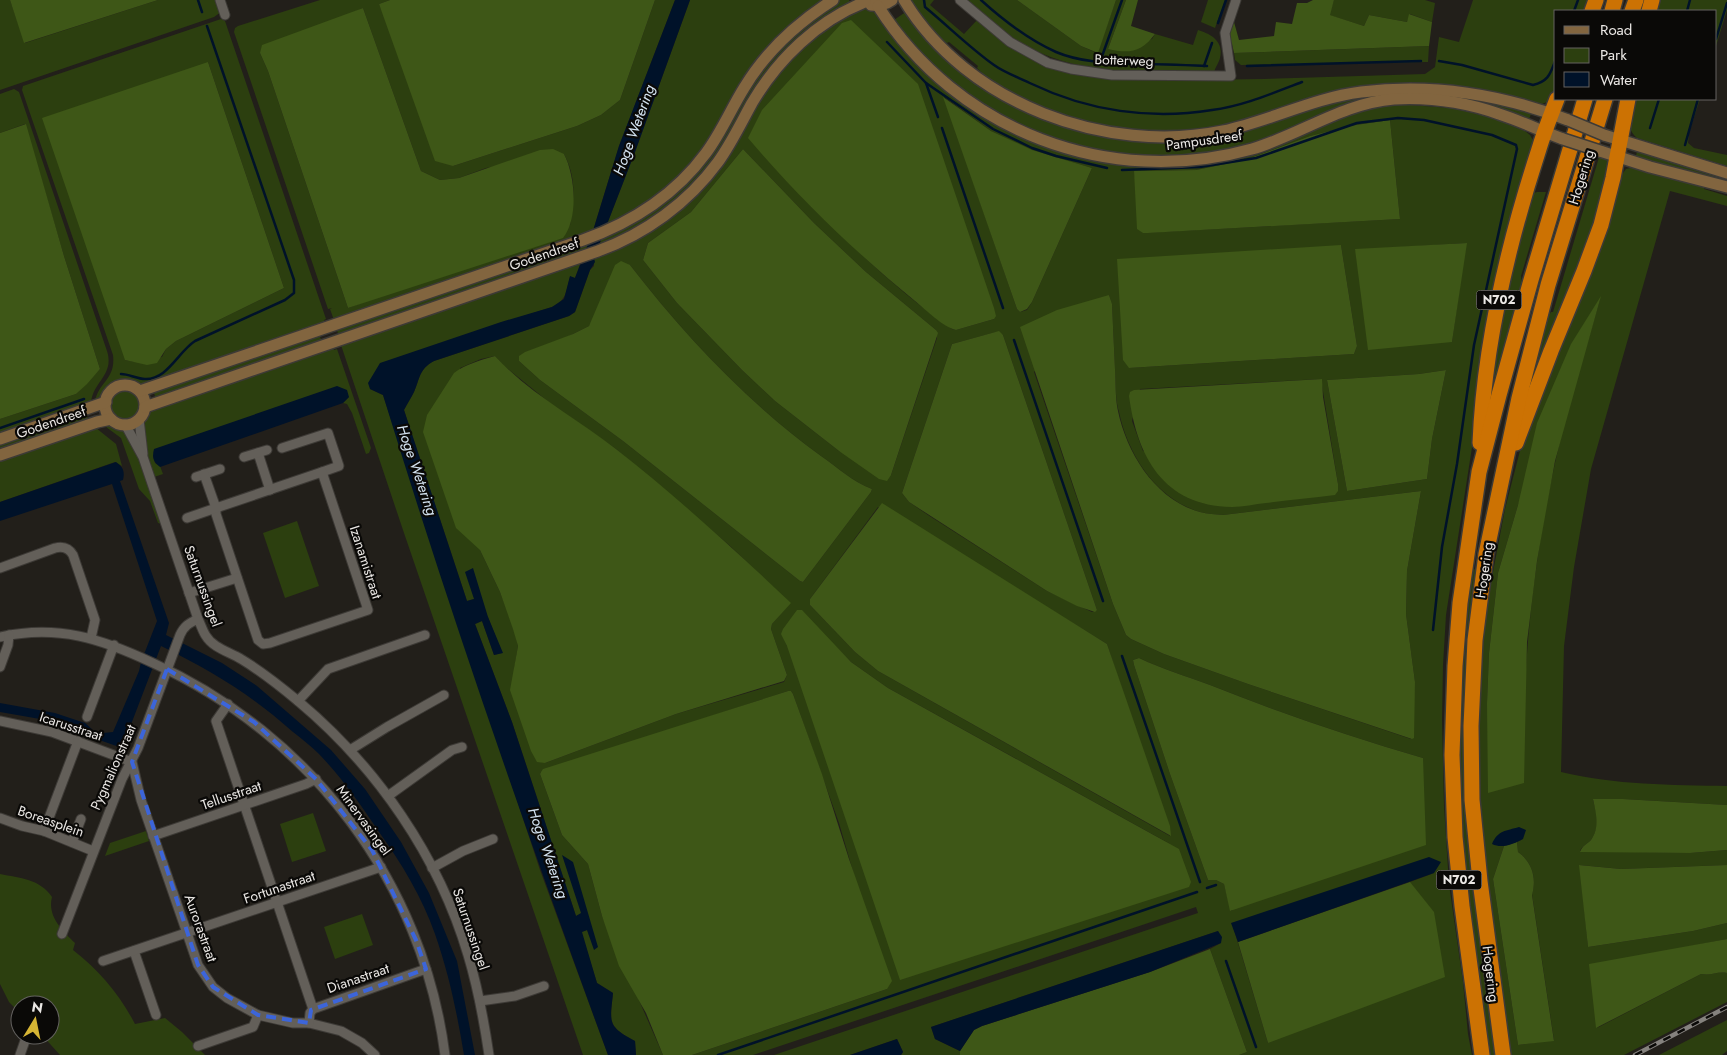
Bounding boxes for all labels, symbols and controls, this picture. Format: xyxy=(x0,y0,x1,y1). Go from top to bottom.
legend xyxy=(1554,10,1717,100)
text: Road xyxy=(1600,19,1632,41)
text: Park xyxy=(1600,44,1627,66)
street label: Botterweg xyxy=(1094,49,1154,71)
text: Water xyxy=(1600,69,1638,91)
water label: Hoge Wetering xyxy=(607,81,661,178)
street label: Pampusdreef xyxy=(1165,125,1244,155)
street label: Hogering xyxy=(1563,147,1599,207)
street label: Godendreef xyxy=(507,232,582,275)
road number: N702 xyxy=(1476,290,1522,310)
street label: Godendreef xyxy=(14,400,89,443)
water label: Hoge Wetering xyxy=(391,421,443,519)
street label: Izanamistraat xyxy=(345,523,387,602)
street label: Hogering xyxy=(1470,541,1498,599)
street label: Saturnussingel xyxy=(179,542,227,630)
street label: Icarusstraat xyxy=(37,706,106,746)
street label: Pygmalionstraat xyxy=(85,720,141,813)
street label: Tellusstraat xyxy=(198,775,264,815)
street label: Minervasingel xyxy=(332,781,396,859)
street label: Boreasplein xyxy=(15,800,87,842)
water label: Hoge Wetering xyxy=(522,804,574,902)
street label: Fortunastraat xyxy=(241,865,318,909)
road number: N702 xyxy=(1436,870,1482,890)
street label: Saturnussingel xyxy=(448,885,494,973)
street label: Aurorastraat xyxy=(180,891,223,965)
street label: Hogering xyxy=(1478,945,1504,1003)
street label: Dianastraat xyxy=(324,958,392,998)
north arrow xyxy=(10,995,60,1045)
text: N xyxy=(30,996,44,1018)

